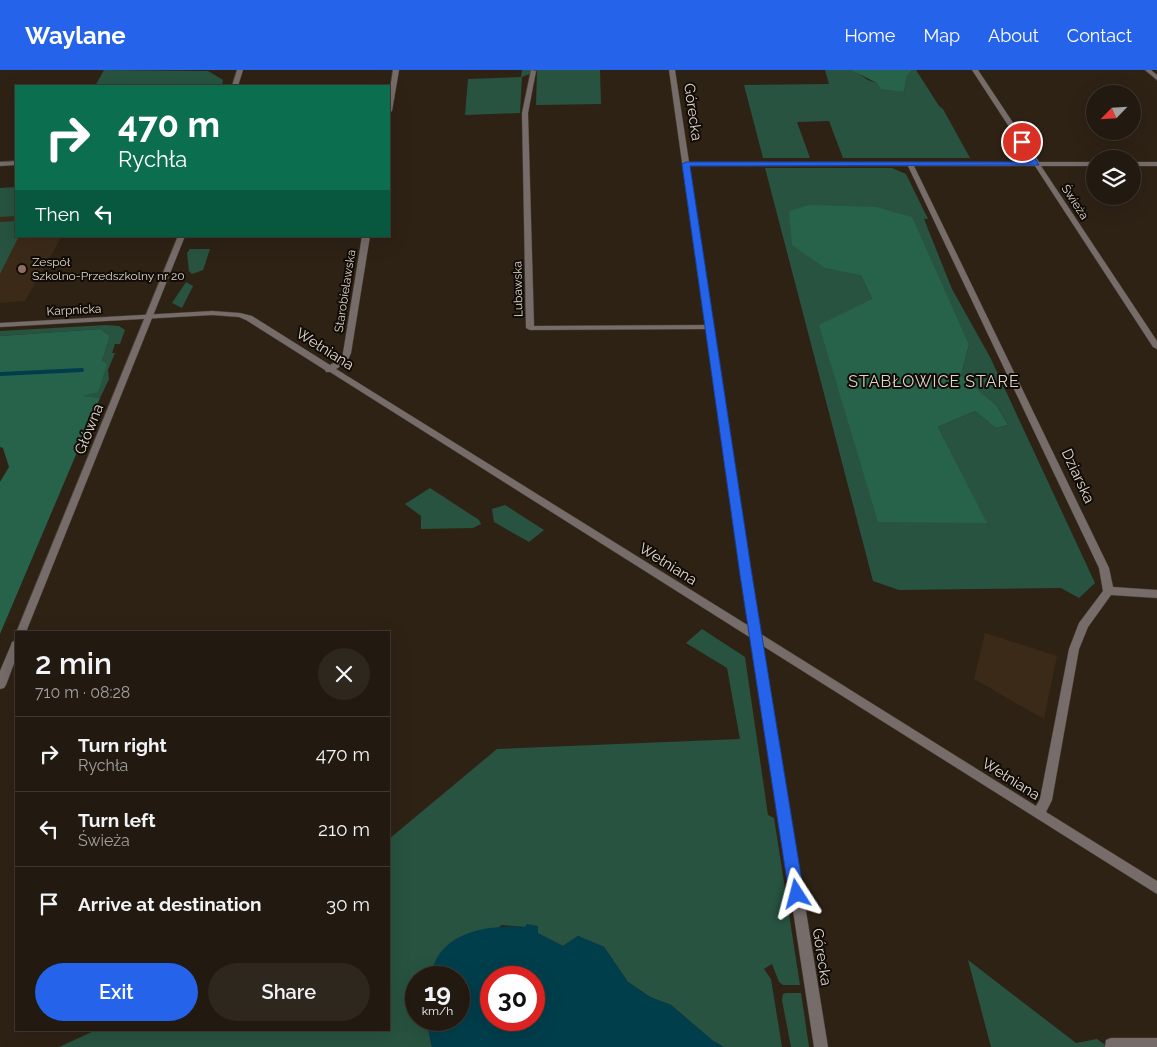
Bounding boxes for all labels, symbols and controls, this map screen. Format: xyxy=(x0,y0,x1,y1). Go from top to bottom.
text: Waylane xyxy=(25,21,126,50)
text: Home xyxy=(844,25,895,46)
text: Map xyxy=(923,25,960,46)
text: About xyxy=(988,25,1039,46)
text: Contact xyxy=(1067,25,1132,46)
street label: Górecka xyxy=(680,82,706,142)
north arrow xyxy=(1086,85,1141,140)
map controls xyxy=(1086,85,1141,205)
text: 470 m xyxy=(118,104,220,145)
icon: right xyxy=(35,105,100,170)
pin xyxy=(1001,121,1043,163)
icon: arrive xyxy=(1008,128,1036,156)
text: Rychła xyxy=(118,146,187,172)
button: layers xyxy=(1086,150,1141,205)
street label: Świeża xyxy=(1059,182,1091,222)
icon: left xyxy=(90,200,118,228)
text: Then xyxy=(35,203,80,225)
street label: Starobielawska xyxy=(332,248,358,334)
place label: Zespół Szkolno-Przedszkolny nr 20 xyxy=(32,255,185,283)
street label: Lubawska xyxy=(511,261,525,317)
marker: Zespół Szkolno-Przedszkolny nr 20 xyxy=(16,263,28,275)
street label: Karpnicka xyxy=(46,302,102,318)
street label: Wełniana xyxy=(293,324,357,374)
district label: STABŁOWICE STARE xyxy=(848,372,1020,391)
street label: Główna xyxy=(71,401,107,457)
street label: Dziarska xyxy=(1058,446,1098,506)
street label: Wełniana xyxy=(636,539,700,589)
text: 2 min xyxy=(35,646,112,681)
button: close xyxy=(318,648,370,700)
text: 710 m · 08:28 xyxy=(35,683,130,702)
text: Turn right xyxy=(78,734,167,756)
icon: right xyxy=(35,740,63,768)
text: 470 m xyxy=(316,743,370,765)
street label: Wełniana xyxy=(979,754,1043,804)
text: Rychła xyxy=(78,756,128,775)
text: Turn left xyxy=(78,809,155,831)
icon: left xyxy=(35,815,63,843)
text: 210 m xyxy=(318,818,370,840)
text: Świeża xyxy=(78,831,130,850)
position arrow xyxy=(770,867,822,919)
icon: arrive xyxy=(35,890,63,918)
text: Arrive at destination xyxy=(78,893,262,915)
text: 30 m xyxy=(326,893,370,915)
street label: Górecka xyxy=(809,927,835,987)
button: Exit xyxy=(35,963,198,1021)
button: Share xyxy=(208,963,370,1021)
speed limit sign: 30 xyxy=(480,966,545,1031)
text: 19 xyxy=(424,977,451,1007)
text: km/h xyxy=(422,1004,453,1018)

